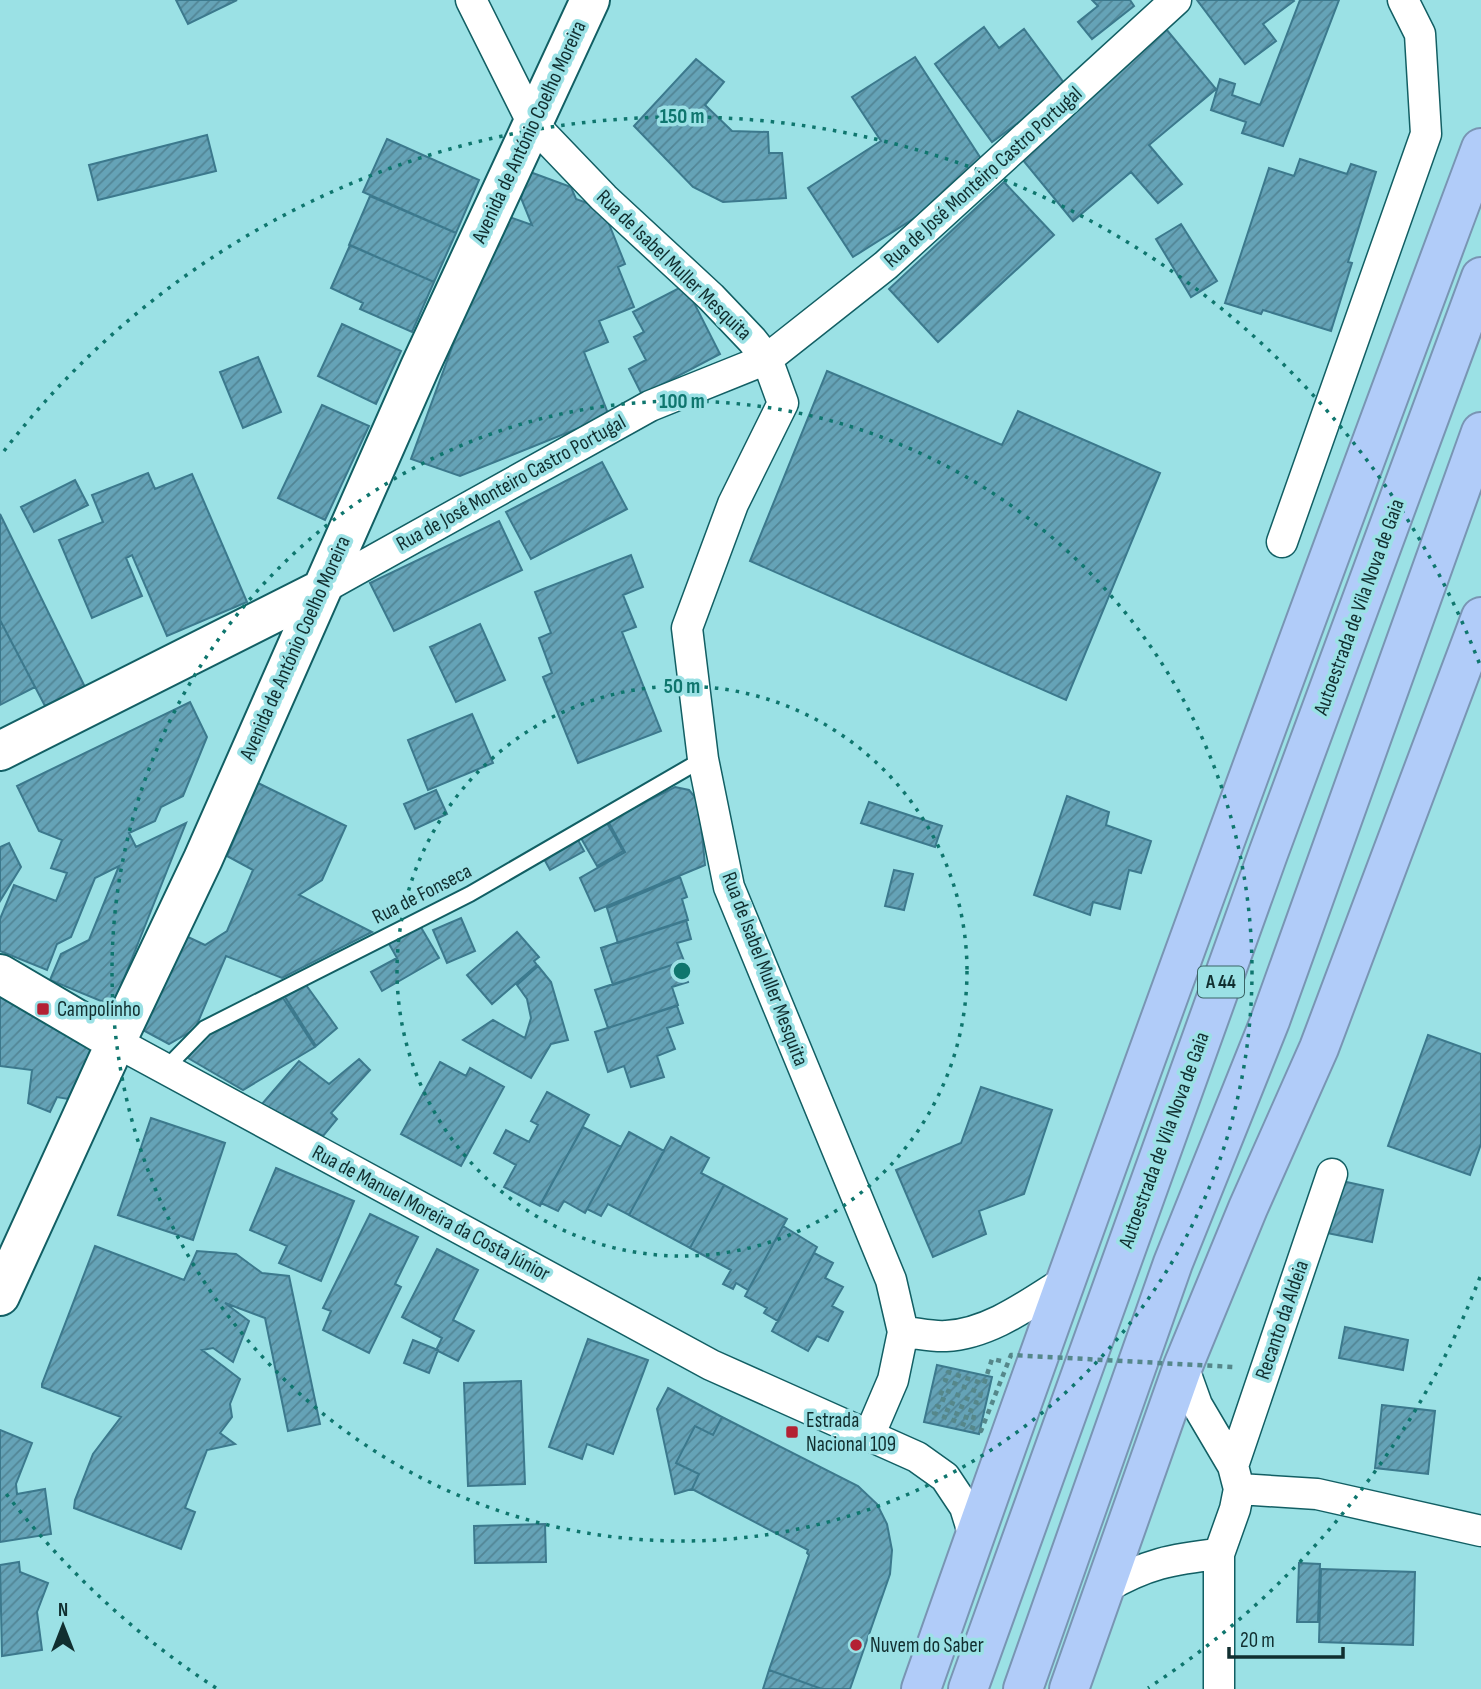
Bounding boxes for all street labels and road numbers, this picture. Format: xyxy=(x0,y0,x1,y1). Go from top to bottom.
street label: Avenida de António Coelho Moreira xyxy=(466,17,592,248)
street label: Rua de José Monteiro Castro Portugal xyxy=(879,81,1087,273)
street label: Rua de Isabel Muller Mesquita xyxy=(591,185,757,345)
street label: Rua de José Monteiro Castro Portugal xyxy=(392,409,630,557)
street label: Autoestrada de Vila Nova de Gaia xyxy=(1308,496,1410,719)
street label: Avenida de António Coelho Moreira xyxy=(234,532,356,765)
street label: Rua de Fonseca xyxy=(368,858,476,930)
street label: Rua de Isabel Muller Mesquita xyxy=(716,868,814,1070)
road number: A 44 xyxy=(1198,966,1244,998)
street label: Autoestrada de Vila Nova de Gaia xyxy=(1113,1029,1215,1252)
street label: Rua de Manuel Moreira da Costa Júnior xyxy=(308,1140,554,1286)
street label: Recanto da Aldeia xyxy=(1250,1257,1314,1383)

